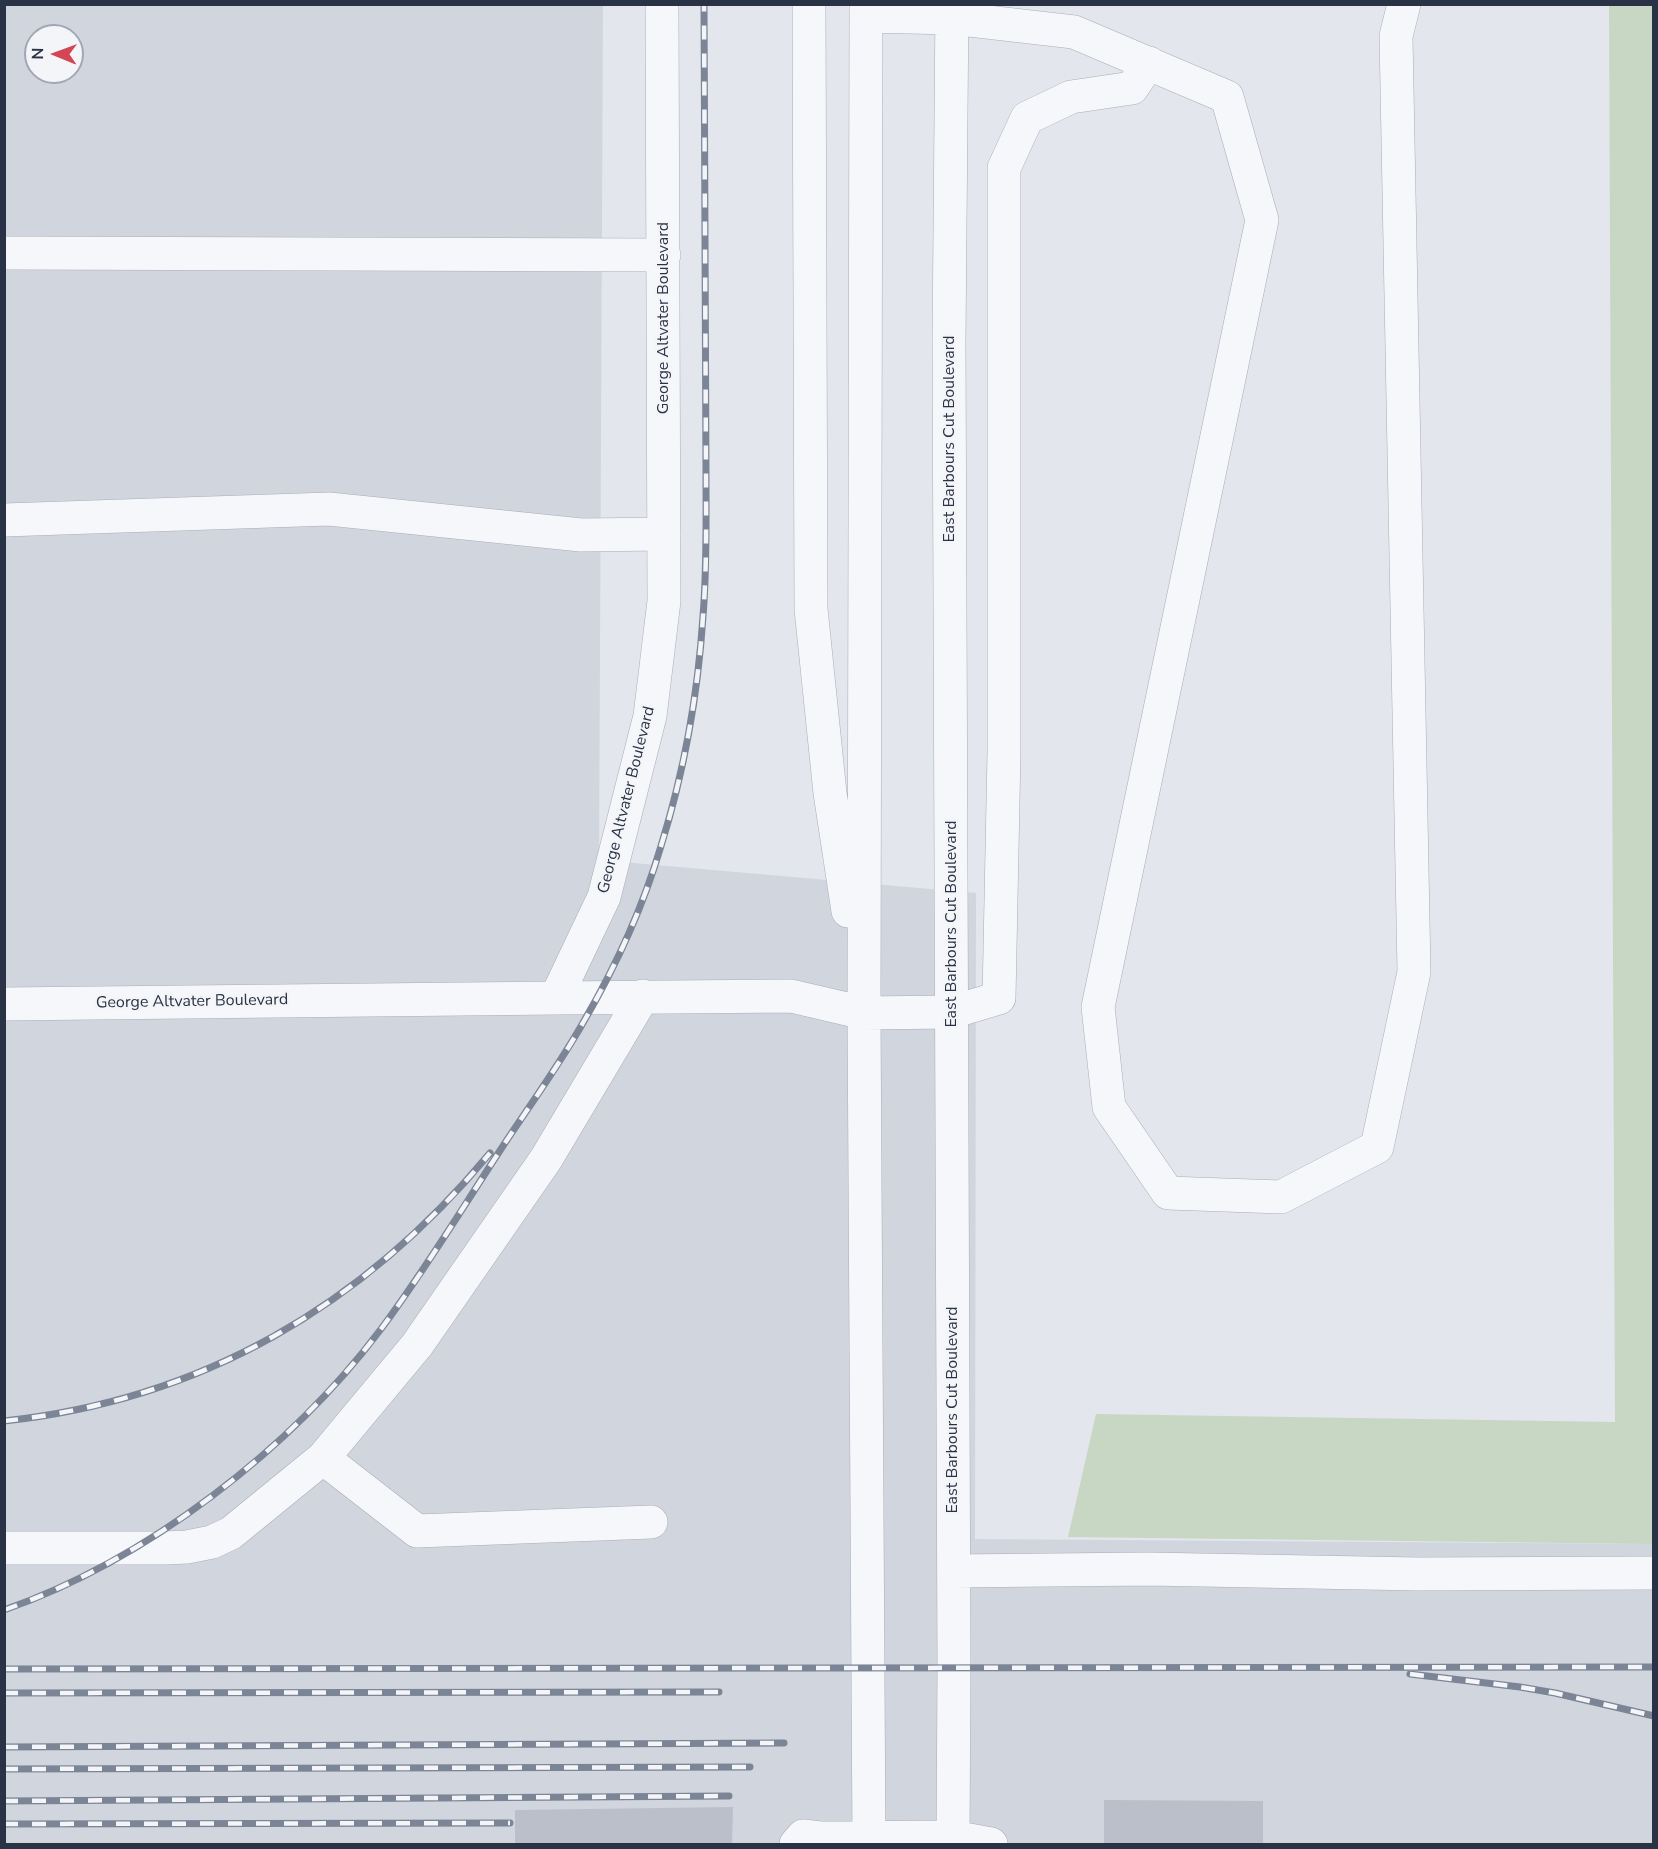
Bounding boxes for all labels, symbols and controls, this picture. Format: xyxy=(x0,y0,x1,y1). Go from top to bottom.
north arrow xyxy=(24,24,84,84)
text: N xyxy=(27,48,49,60)
street label: George Altvater Boulevard xyxy=(654,222,674,414)
street label: East Barbours Cut Boulevard xyxy=(940,335,960,543)
street label: George Altvater Boulevard xyxy=(594,704,660,896)
street label: East Barbours Cut Boulevard xyxy=(942,820,962,1028)
street label: George Altvater Boulevard xyxy=(96,991,288,1013)
street label: East Barbours Cut Boulevard xyxy=(943,1306,963,1514)

